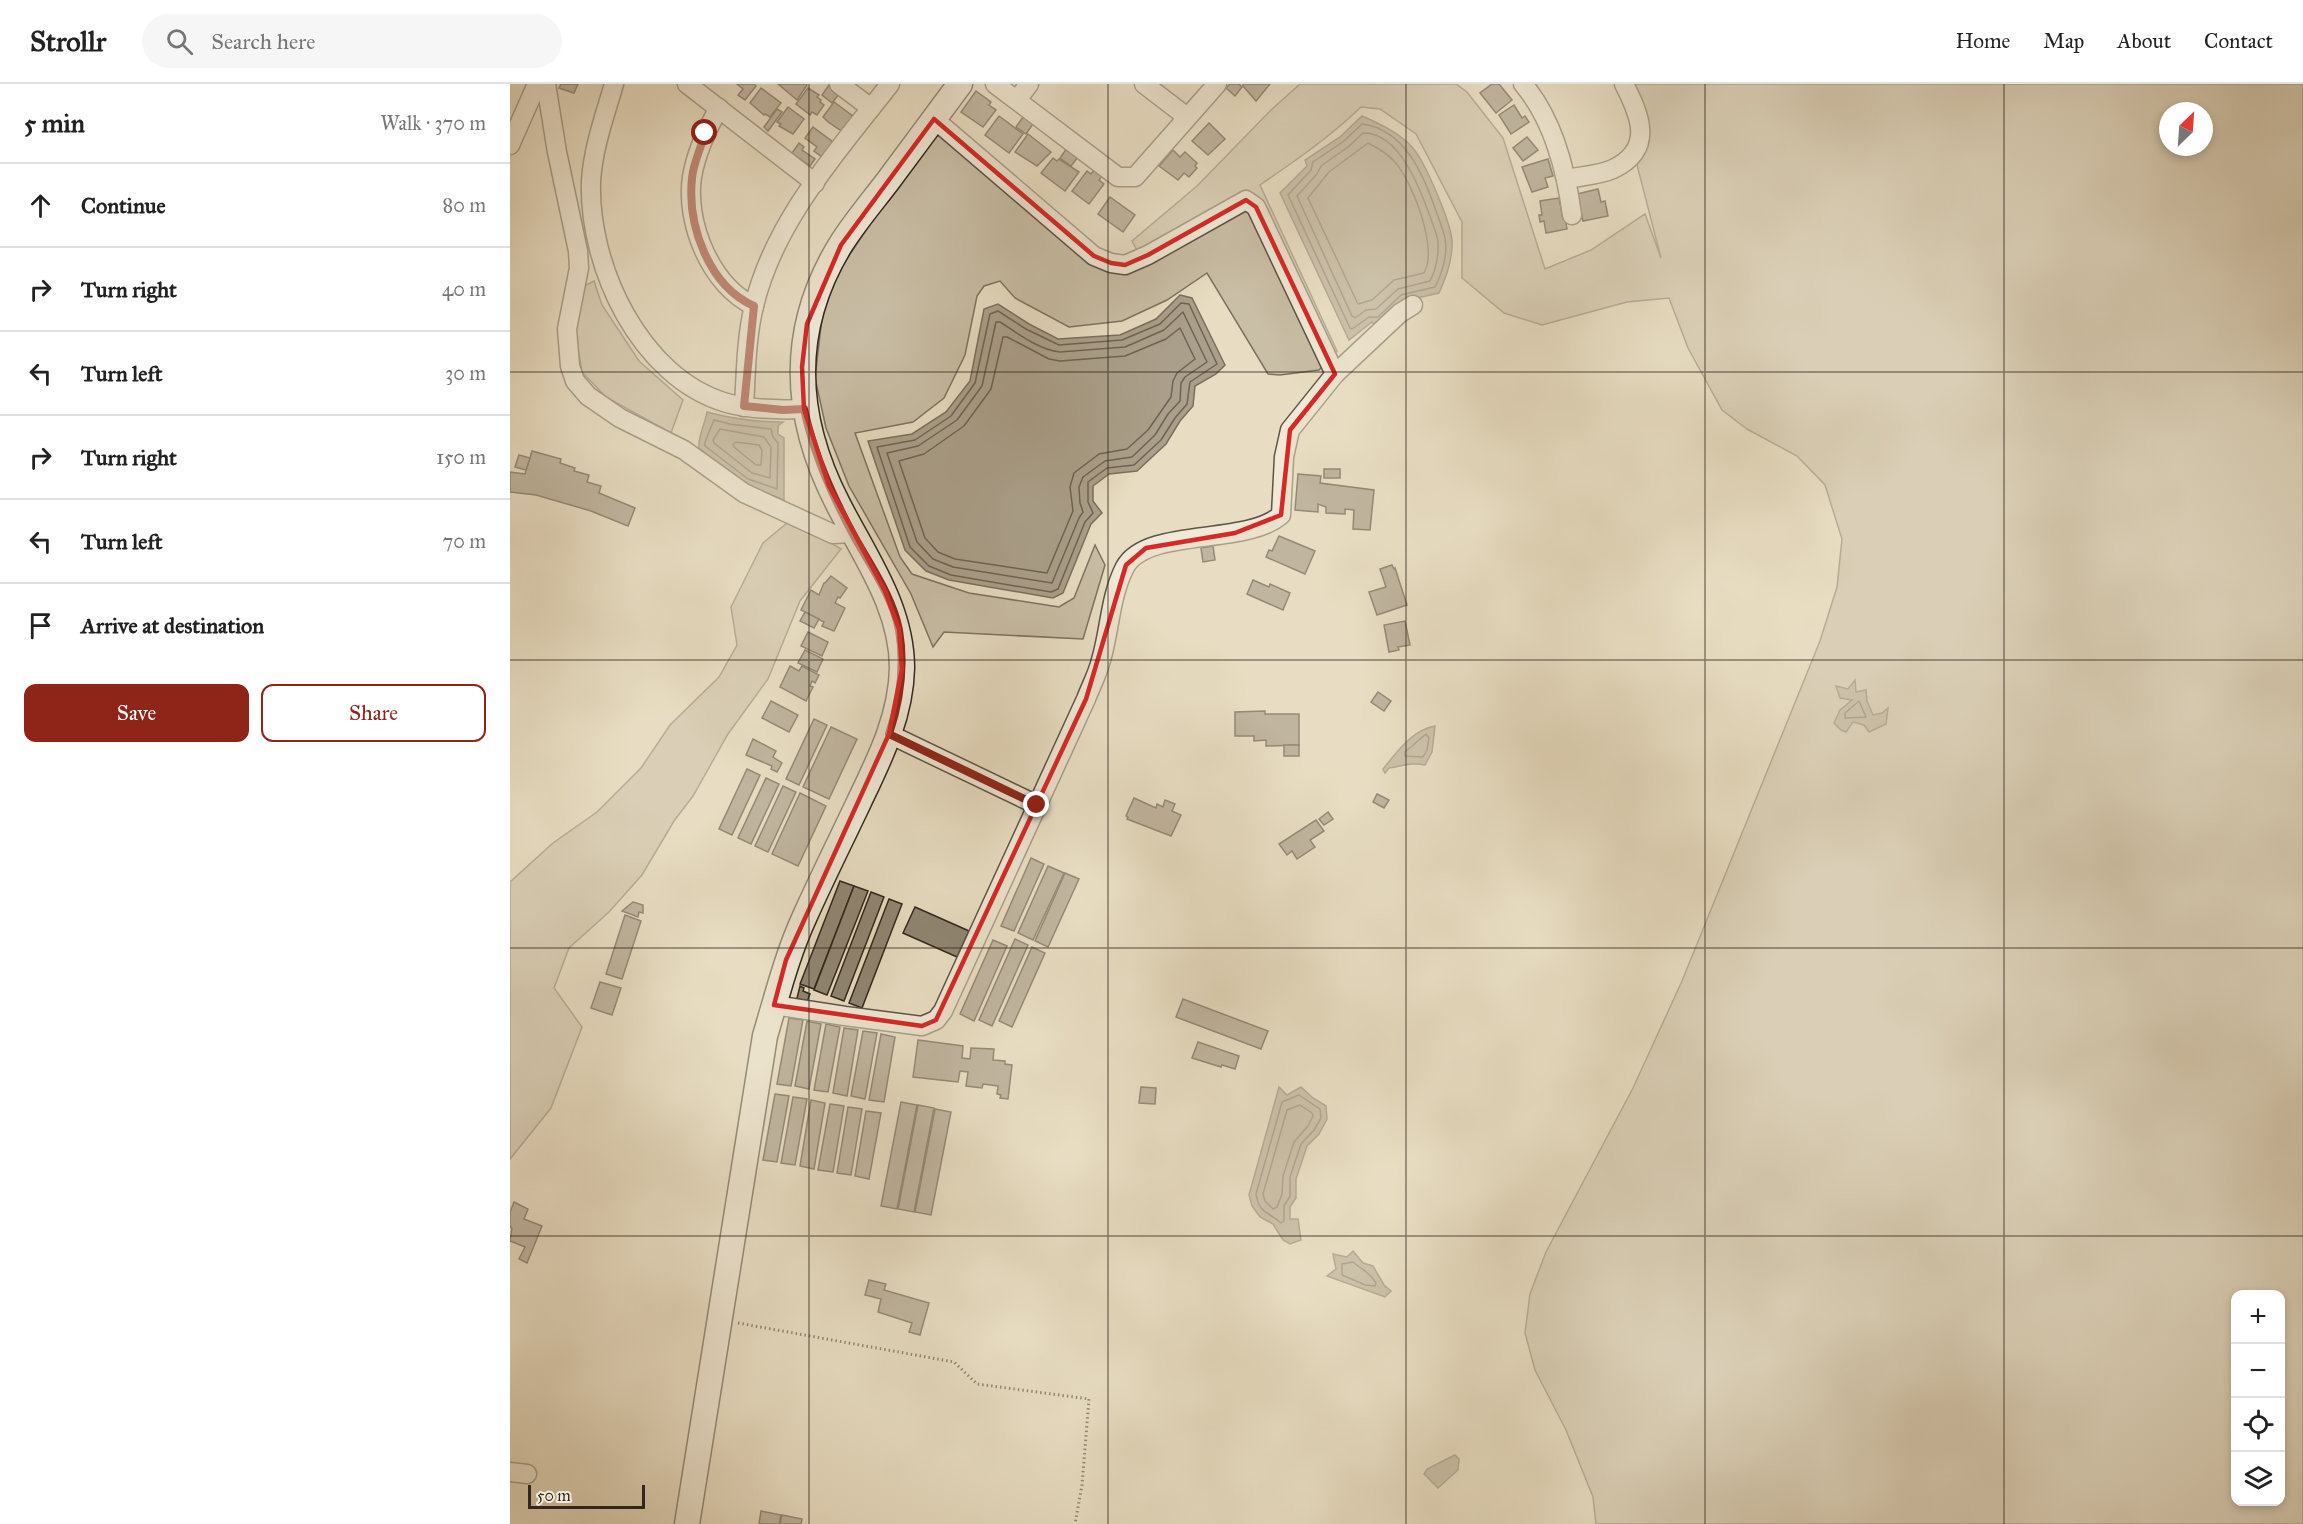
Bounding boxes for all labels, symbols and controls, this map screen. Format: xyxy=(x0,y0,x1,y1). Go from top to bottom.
search box xyxy=(142,14,562,68)
text: Strollr xyxy=(30,24,106,59)
icon: search xyxy=(163,25,196,58)
text: Search here xyxy=(211,28,315,55)
text: Home xyxy=(1955,28,2010,54)
text: Map xyxy=(2043,28,2084,54)
text: About xyxy=(2117,28,2171,54)
text: Contact xyxy=(2204,28,2273,54)
north arrow xyxy=(2159,102,2213,156)
text: 5 min xyxy=(24,107,85,139)
text: Walk · 370 m xyxy=(380,111,486,135)
route start xyxy=(691,119,717,145)
icon: ahead xyxy=(24,189,57,222)
text: Continue xyxy=(81,192,166,219)
text: 80 m xyxy=(443,193,486,217)
icon: right xyxy=(24,273,57,306)
text: Turn right xyxy=(81,276,177,303)
text: 40 m xyxy=(442,277,486,301)
icon: left xyxy=(24,357,57,390)
text: Turn left xyxy=(81,360,163,387)
text: 30 m xyxy=(445,361,486,385)
icon: right xyxy=(24,441,57,474)
text: Turn right xyxy=(81,444,177,471)
text: 150 m xyxy=(436,445,486,469)
icon: left xyxy=(24,525,57,558)
text: Turn left xyxy=(81,528,163,555)
text: 70 m xyxy=(443,529,486,553)
icon: arrive xyxy=(24,609,57,642)
text: Arrive at destination xyxy=(81,612,264,639)
button: Save xyxy=(24,684,249,742)
button: Share xyxy=(261,684,486,742)
route end xyxy=(1023,791,1049,817)
map controls xyxy=(2231,1290,2285,1506)
button: + xyxy=(2231,1290,2285,1344)
button: − xyxy=(2231,1344,2285,1398)
button: locate xyxy=(2231,1398,2285,1452)
button: layers xyxy=(2231,1452,2285,1506)
scale bar xyxy=(528,1482,645,1510)
text: 50 m xyxy=(537,1486,571,1505)

